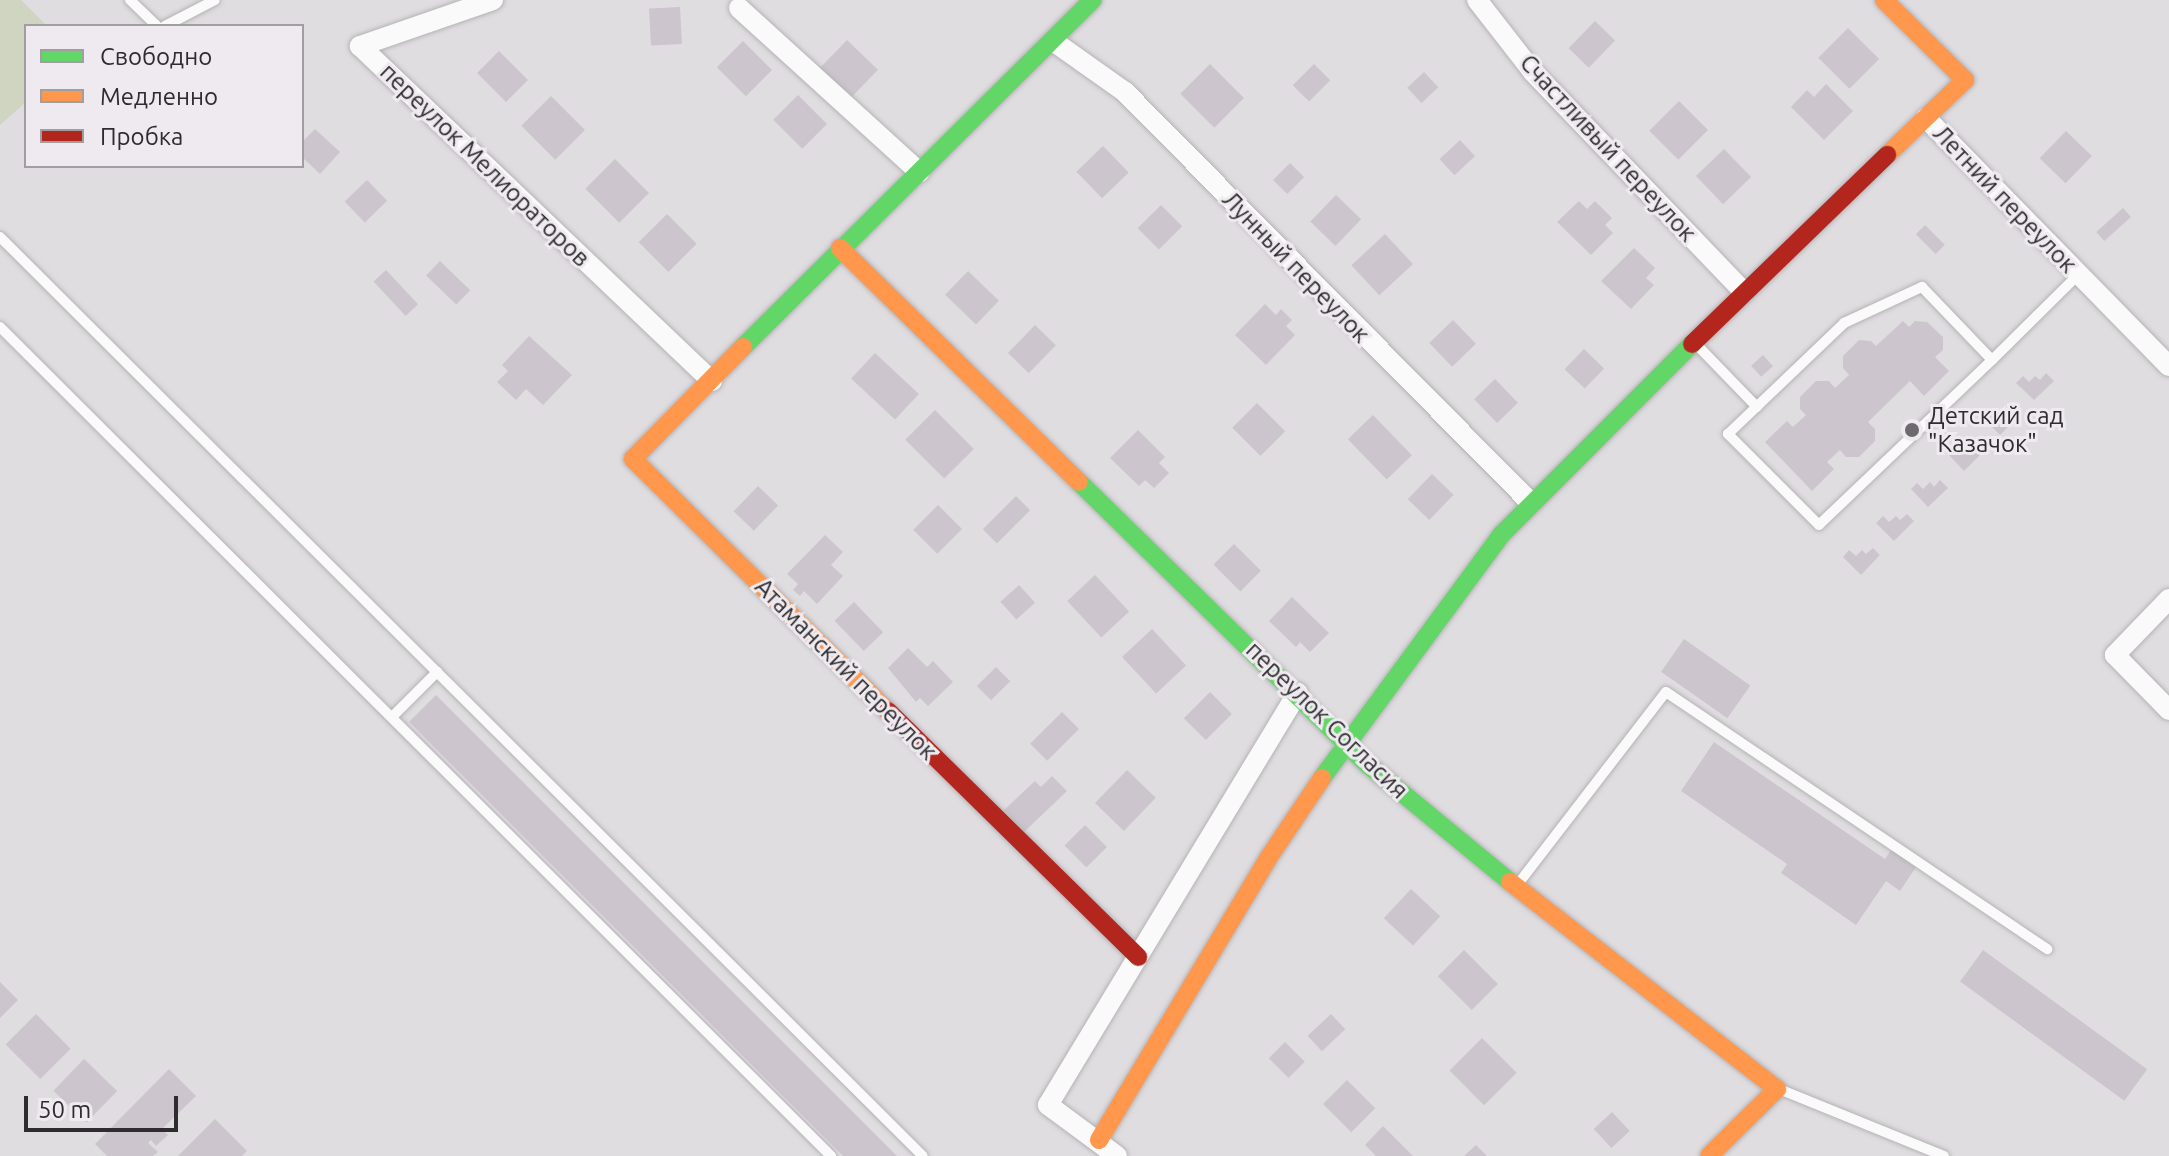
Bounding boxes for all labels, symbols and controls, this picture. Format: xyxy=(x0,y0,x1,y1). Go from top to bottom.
legend xyxy=(24,24,304,168)
text: Свободно xyxy=(100,43,212,70)
street label: Счастливый переулок xyxy=(1514,48,1702,248)
street label: переулок Мелиораторов xyxy=(374,57,596,273)
text: Медленно xyxy=(100,83,218,110)
street label: Летний переулок xyxy=(1927,119,2083,279)
text: Пробка xyxy=(100,123,183,150)
street label: Лунный переулок xyxy=(1216,185,1376,349)
place label: Детский сад "Казачок" xyxy=(1928,402,2064,458)
marker: Детский сад "Казачок" xyxy=(1903,421,1921,439)
street label: Атаманский переулок xyxy=(749,572,943,766)
street label: переулок Согласия xyxy=(1240,635,1414,805)
scale bar xyxy=(28,1080,182,1130)
text: 50 m xyxy=(38,1096,91,1123)

